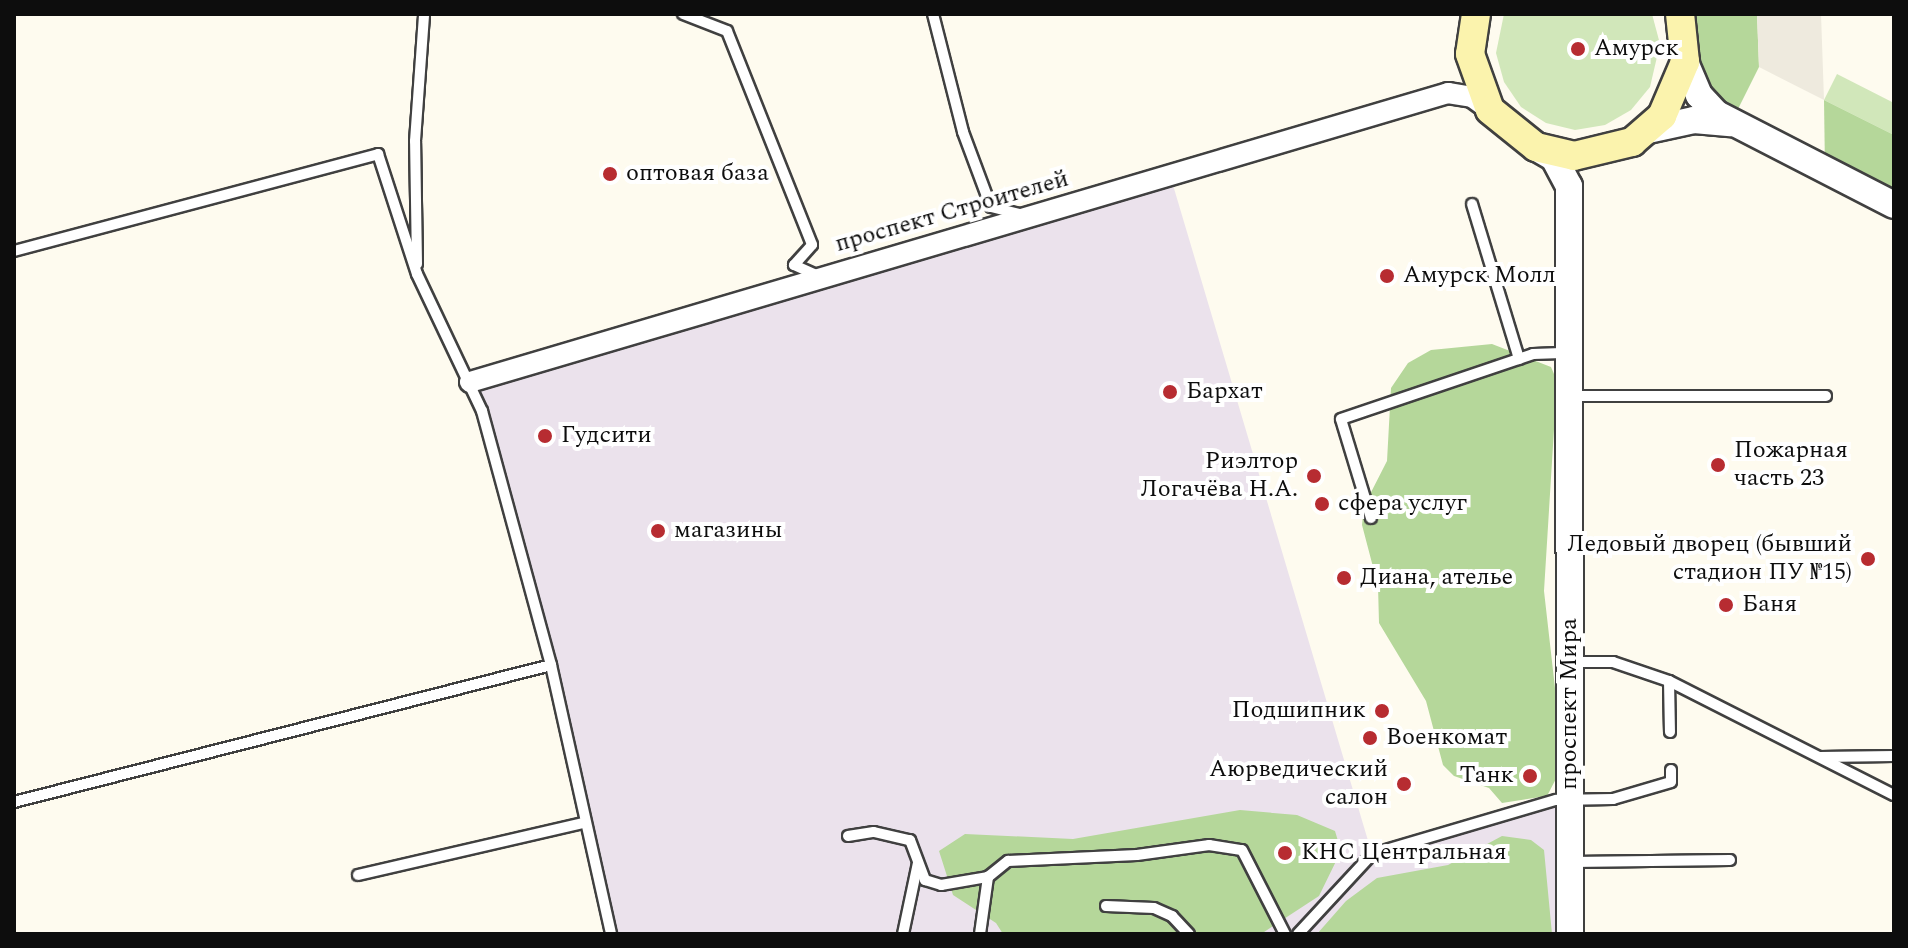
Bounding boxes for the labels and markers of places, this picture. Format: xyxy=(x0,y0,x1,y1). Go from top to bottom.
place label: Амурск xyxy=(1594,35,1679,63)
marker: Амурск xyxy=(1569,40,1587,58)
place label: оптовая база xyxy=(626,160,769,188)
marker: оптовая база xyxy=(601,165,619,183)
place label: Амурск Молл xyxy=(1403,262,1556,290)
marker: Амурск Молл xyxy=(1378,267,1396,285)
place label: Бархат xyxy=(1186,378,1263,406)
marker: Бархат xyxy=(1161,383,1179,401)
place label: Гудсити xyxy=(561,422,652,450)
marker: Гудсити xyxy=(536,427,554,445)
place label: Пожарная часть 23 xyxy=(1734,437,1848,493)
place label: Риэлтор Логачёва Н.А. xyxy=(1141,448,1298,504)
marker: Пожарная часть 23 xyxy=(1709,456,1727,474)
marker: Риэлтор Логачёва Н.А. xyxy=(1305,467,1323,485)
place label: сфера услуг xyxy=(1338,490,1467,518)
marker: сфера услуг xyxy=(1313,495,1331,513)
place label: магазины xyxy=(674,517,782,545)
marker: магазины xyxy=(649,522,667,540)
place label: Ледовый дворец (бывший cтадион ПУ №15) xyxy=(1567,531,1852,587)
marker: Ледовый дворец (бывший cтадион ПУ №15) xyxy=(1859,550,1877,568)
place label: Диана, ателье xyxy=(1360,564,1513,592)
marker: Диана, ателье xyxy=(1335,569,1353,587)
place label: Баня xyxy=(1742,591,1797,619)
marker: Баня xyxy=(1717,596,1735,614)
place label: Подшипник xyxy=(1232,697,1366,725)
marker: Подшипник xyxy=(1373,702,1391,720)
place label: Военкомат xyxy=(1386,724,1507,752)
marker: Военкомат xyxy=(1361,729,1379,747)
place label: Аюрведический салон xyxy=(1209,756,1388,812)
place label: Танк xyxy=(1459,762,1514,790)
marker: Танк xyxy=(1521,767,1539,785)
marker: Аюрведический салон xyxy=(1395,775,1413,793)
place label: КНС Центральная xyxy=(1301,839,1507,867)
marker: КНС Центральная xyxy=(1276,844,1294,862)

